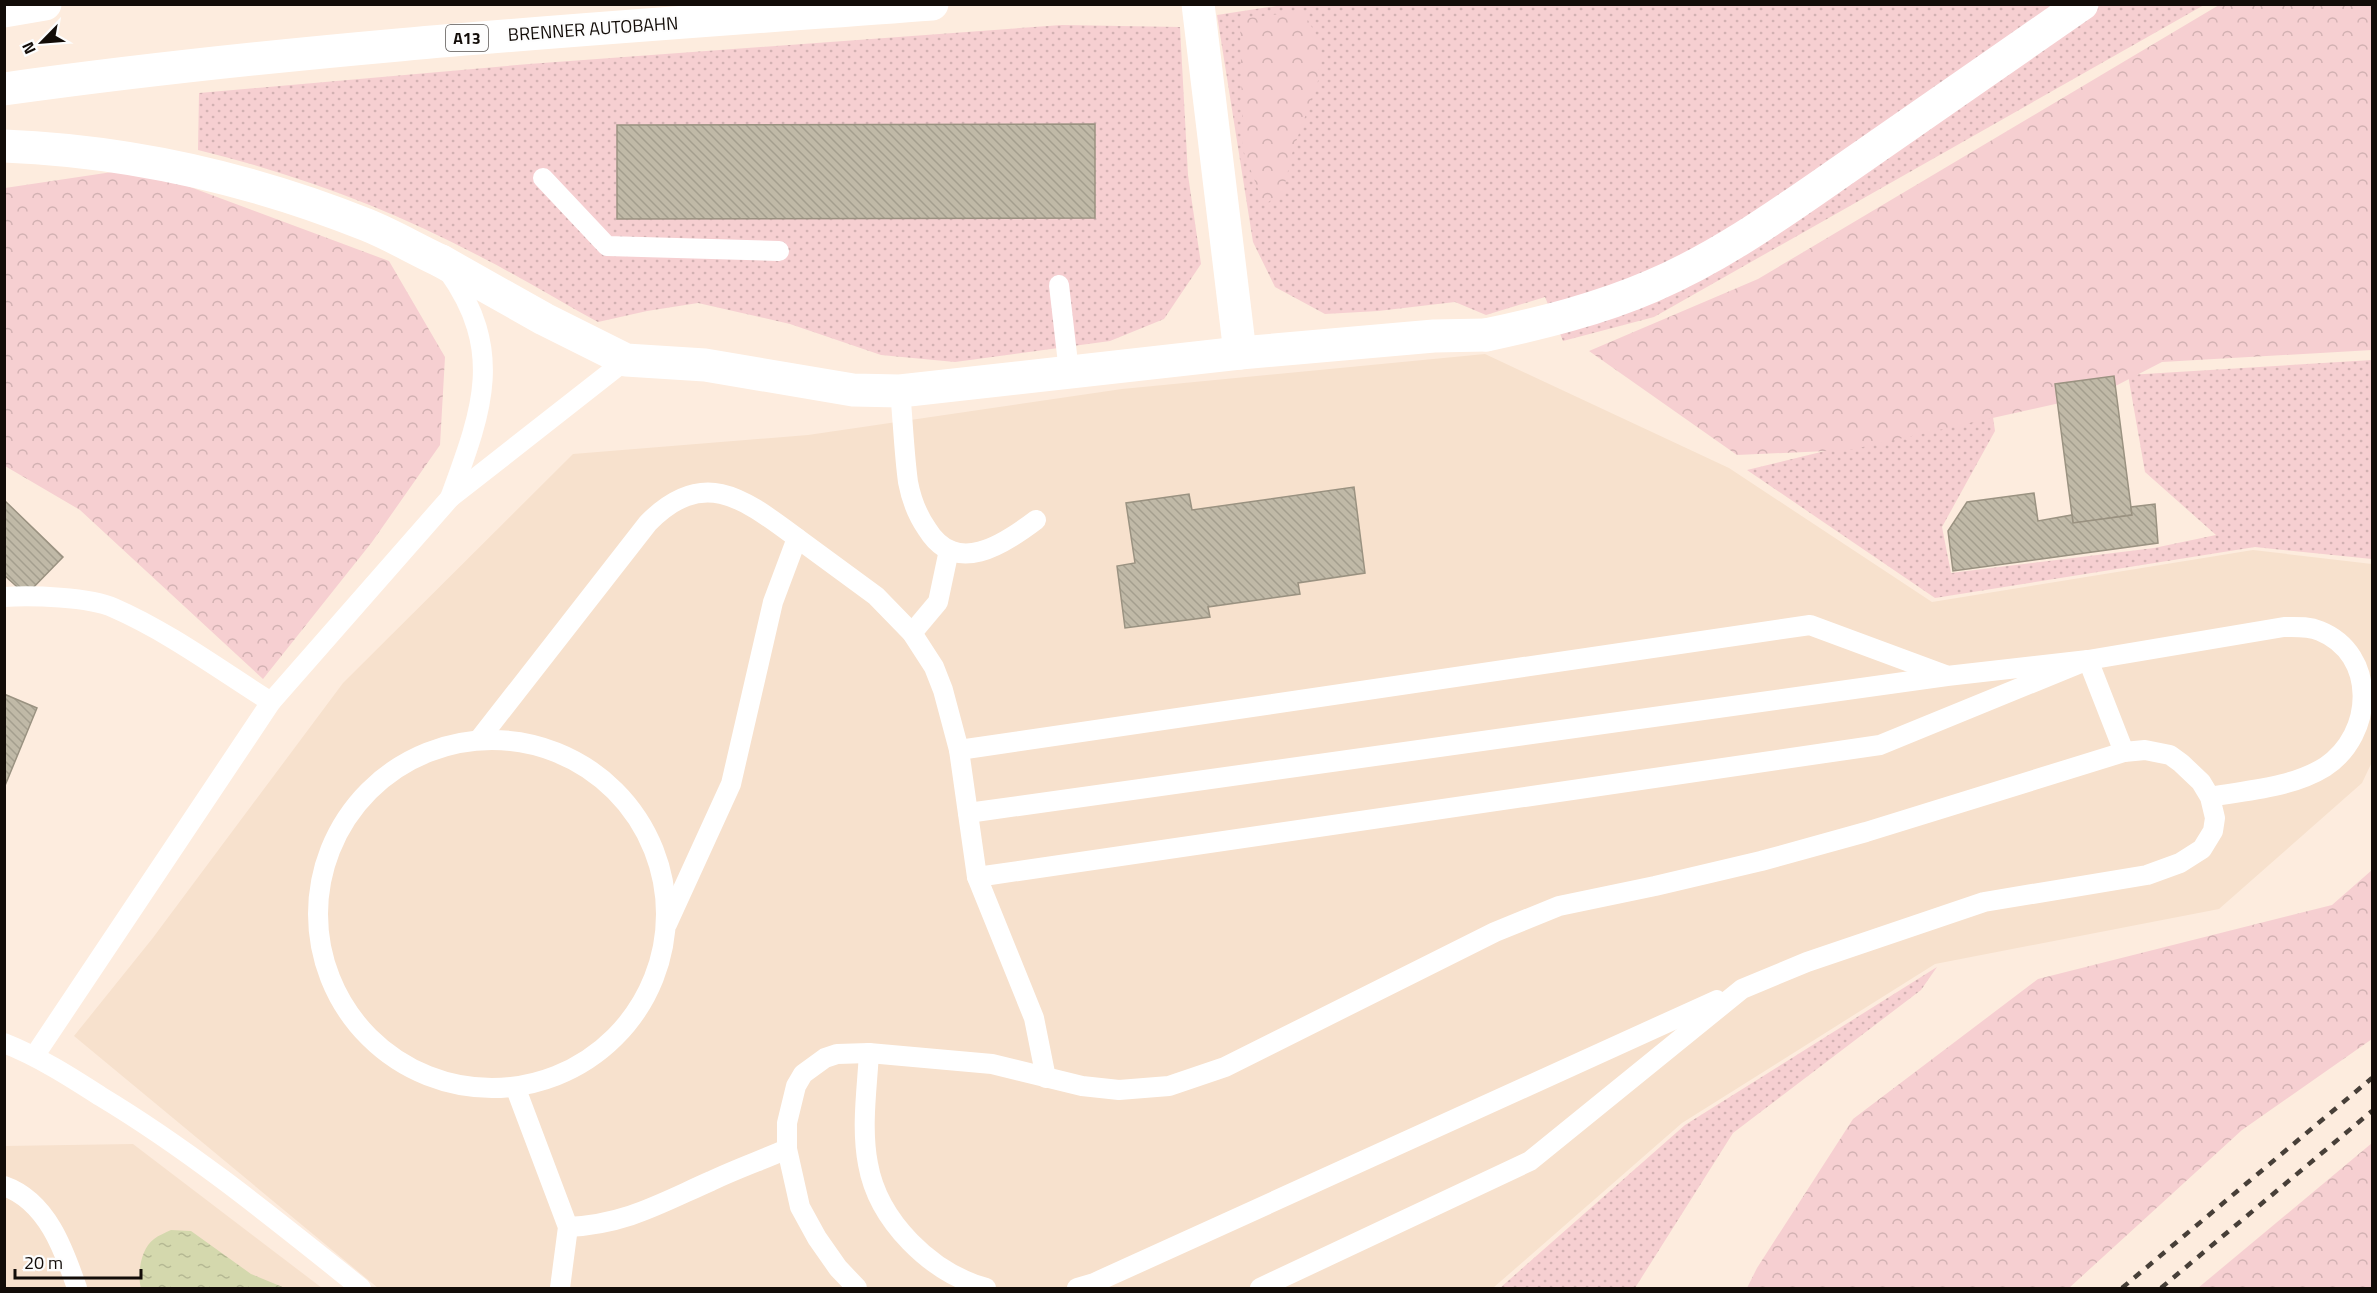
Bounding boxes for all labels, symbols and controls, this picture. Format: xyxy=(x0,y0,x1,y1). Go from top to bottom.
street label: BRENNER AUTOBAHN xyxy=(507,9,679,48)
north arrow xyxy=(12,12,72,72)
road number: A13 xyxy=(446,25,488,51)
text: N xyxy=(15,38,42,58)
scale bar xyxy=(15,1242,141,1280)
text: 20 m xyxy=(24,1249,63,1276)

